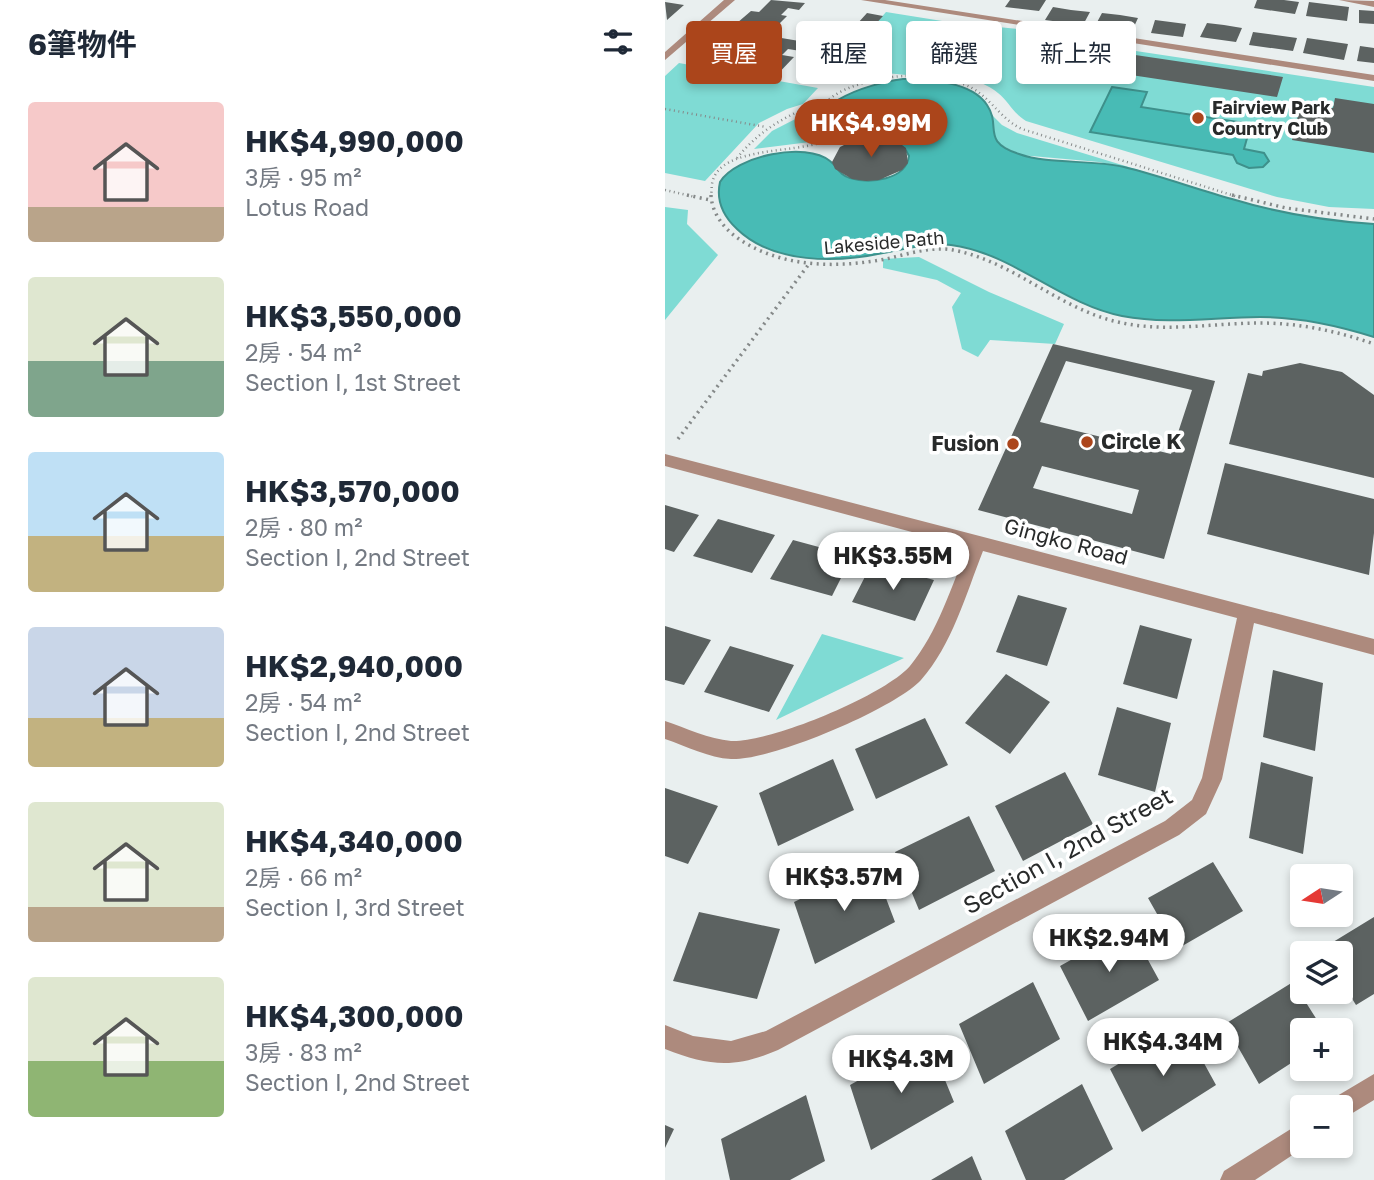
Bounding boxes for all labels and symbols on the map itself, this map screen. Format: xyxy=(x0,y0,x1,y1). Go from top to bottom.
place label: Fairview Park Country Club xyxy=(1212,96,1331,139)
pin: HK$4.99M xyxy=(799,100,943,159)
marker: Fairview Park Country Club xyxy=(1190,110,1206,126)
street label: Lakeside Path xyxy=(823,226,945,258)
place label: Circle K xyxy=(1101,428,1181,454)
place label: Fusion xyxy=(931,430,999,456)
marker: Circle K xyxy=(1079,434,1095,450)
marker: Fusion xyxy=(1005,436,1021,452)
street label: Gingko Road xyxy=(1002,512,1131,570)
pin: HK$3.55M xyxy=(821,532,965,592)
street label: Section I, 2nd Street xyxy=(958,780,1177,919)
pin: HK$3.57M xyxy=(772,853,916,913)
north arrow xyxy=(1290,864,1353,928)
pin: HK$2.94M xyxy=(1037,914,1181,974)
pin: HK$4.34M xyxy=(1091,1018,1235,1078)
pin: HK$4.3M xyxy=(836,1036,966,1095)

